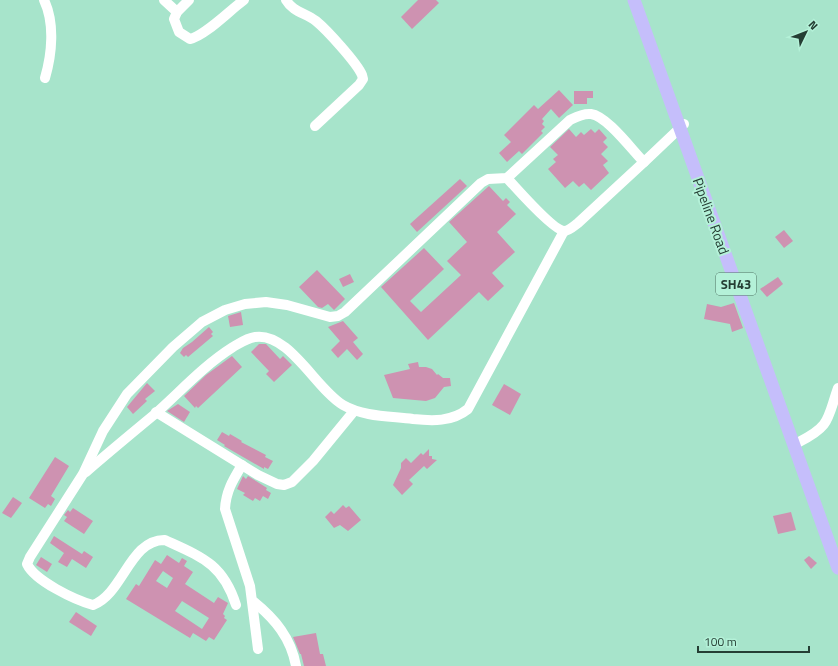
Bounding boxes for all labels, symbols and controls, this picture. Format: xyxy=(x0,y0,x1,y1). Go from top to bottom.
north arrow xyxy=(786,12,826,52)
text: N xyxy=(805,17,822,33)
street label: Pipeline Road xyxy=(688,175,735,257)
road number: SH43 xyxy=(716,273,756,295)
scale bar xyxy=(698,628,809,654)
text: 100 m xyxy=(704,632,737,651)

